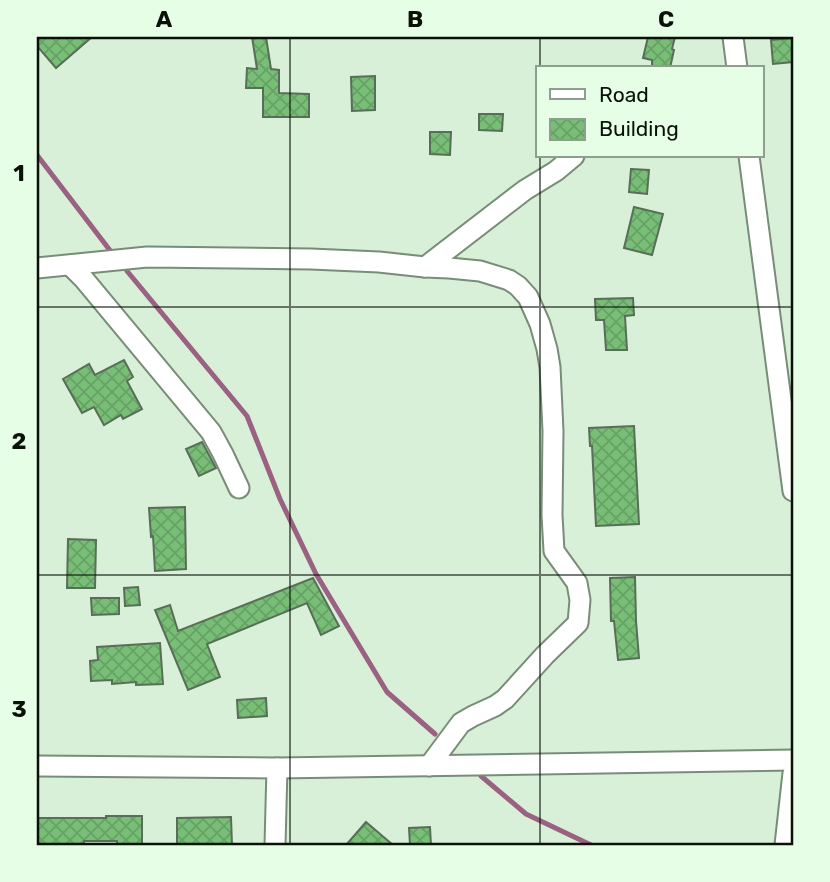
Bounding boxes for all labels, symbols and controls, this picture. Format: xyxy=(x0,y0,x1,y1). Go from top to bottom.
text: A xyxy=(156,5,173,33)
text: B xyxy=(407,5,423,33)
text: C xyxy=(658,5,674,33)
legend xyxy=(536,66,764,158)
text: Road xyxy=(599,82,649,107)
text: Building xyxy=(599,116,679,141)
text: 1 xyxy=(13,159,25,187)
text: 2 xyxy=(12,427,26,455)
text: 3 xyxy=(11,695,27,723)

